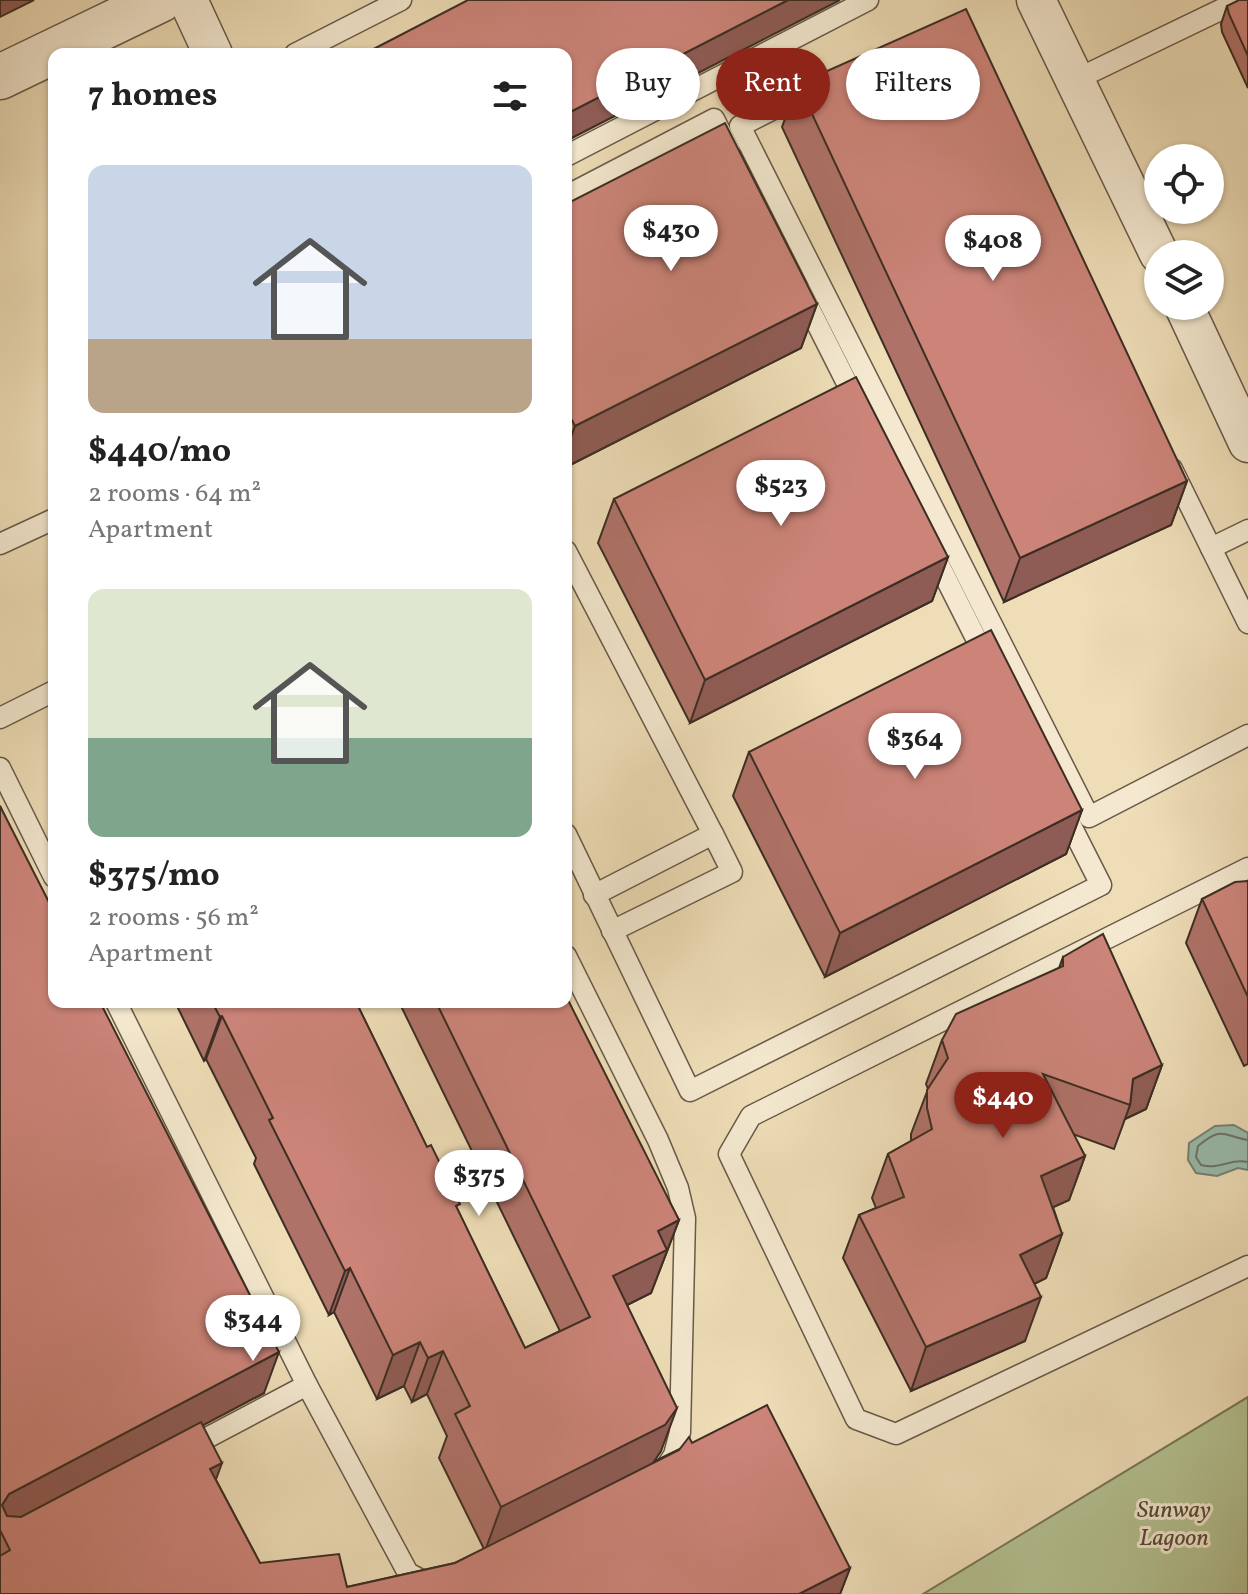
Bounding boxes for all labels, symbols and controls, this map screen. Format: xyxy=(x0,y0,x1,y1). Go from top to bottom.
chip: Buy xyxy=(596,48,700,120)
chip: Rent xyxy=(716,48,830,120)
chip: Filters xyxy=(846,48,980,120)
text: 7 homes xyxy=(88,73,217,120)
icon: filters xyxy=(488,74,532,118)
map controls xyxy=(1144,144,1224,320)
button: locate xyxy=(1144,144,1224,224)
pin: $430 xyxy=(624,205,718,273)
text: $430 xyxy=(642,213,700,249)
pin: $408 xyxy=(946,215,1040,283)
icon: home xyxy=(238,217,382,361)
text: $408 xyxy=(963,223,1023,259)
button: layers xyxy=(1144,240,1224,320)
text: $440/mo xyxy=(88,429,231,476)
pin: $523 xyxy=(734,460,828,528)
text: $523 xyxy=(754,468,808,504)
text: 2 rooms · 64 m² xyxy=(88,476,261,512)
text: Apartment xyxy=(88,512,213,548)
icon: home xyxy=(238,641,382,785)
pin: $364 xyxy=(868,713,962,781)
text: $364 xyxy=(886,721,944,757)
text: $375/mo xyxy=(88,853,220,900)
text: 2 rooms · 56 m² xyxy=(88,900,259,936)
text: Apartment xyxy=(88,936,213,972)
pin: $440 xyxy=(956,1072,1050,1140)
text: $440 xyxy=(972,1080,1034,1116)
pin: $375 xyxy=(432,1150,526,1218)
text: $375 xyxy=(453,1158,505,1194)
pin: $344 xyxy=(206,1295,300,1363)
text: $344 xyxy=(223,1303,283,1339)
park label: Sunway Lagoon xyxy=(1137,1494,1211,1556)

